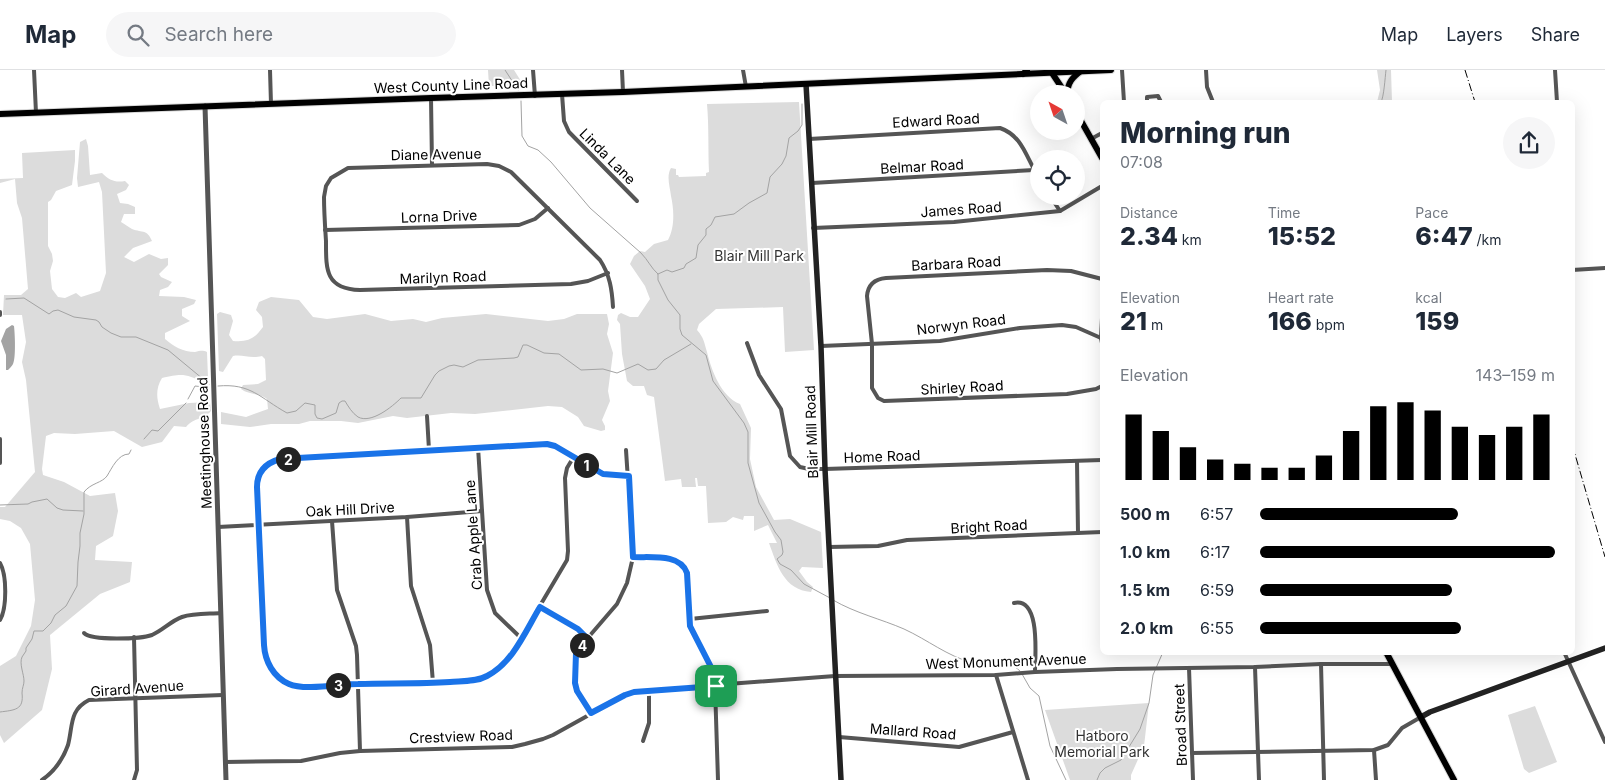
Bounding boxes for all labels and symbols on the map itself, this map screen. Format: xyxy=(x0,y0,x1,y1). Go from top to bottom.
street label: West County Line Road xyxy=(374,74,528,96)
north arrow xyxy=(1030,85,1085,140)
street label: Edward Road xyxy=(892,109,980,131)
street label: Linda Lane xyxy=(576,124,640,188)
street label: Diane Avenue xyxy=(390,145,482,163)
street label: Belmar Road xyxy=(880,155,964,177)
street label: James Road xyxy=(920,198,1002,220)
street label: Lorna Drive xyxy=(400,206,478,226)
park label: Blair Mill Park xyxy=(714,247,804,264)
street label: Barbara Road xyxy=(911,252,1001,274)
street label: Marilyn Road xyxy=(399,267,487,287)
street label: Norwyn Road xyxy=(915,310,1007,338)
street label: Shirley Road xyxy=(920,376,1004,398)
street label: Meetinghouse Road xyxy=(193,377,215,509)
street label: Blair Mill Road xyxy=(801,385,821,479)
pin: 2 xyxy=(276,446,300,472)
street label: Home Road xyxy=(843,446,921,466)
pin: 1 xyxy=(574,452,598,478)
street label: Crab Apple Lane xyxy=(461,479,485,591)
street label: Oak Hill Drive xyxy=(305,498,395,520)
street label: Bright Road xyxy=(950,515,1028,537)
pin: 4 xyxy=(570,632,594,658)
street label: West Monument Avenue xyxy=(925,650,1087,672)
pin xyxy=(695,665,737,707)
pin: 3 xyxy=(326,672,350,698)
street label: Girard Avenue xyxy=(90,676,184,700)
street label: Broad Street xyxy=(1170,683,1190,767)
street label: Mallard Road xyxy=(869,720,957,742)
street label: Crestview Road xyxy=(409,726,513,746)
park label: Hatboro Memorial Park xyxy=(1054,727,1150,760)

